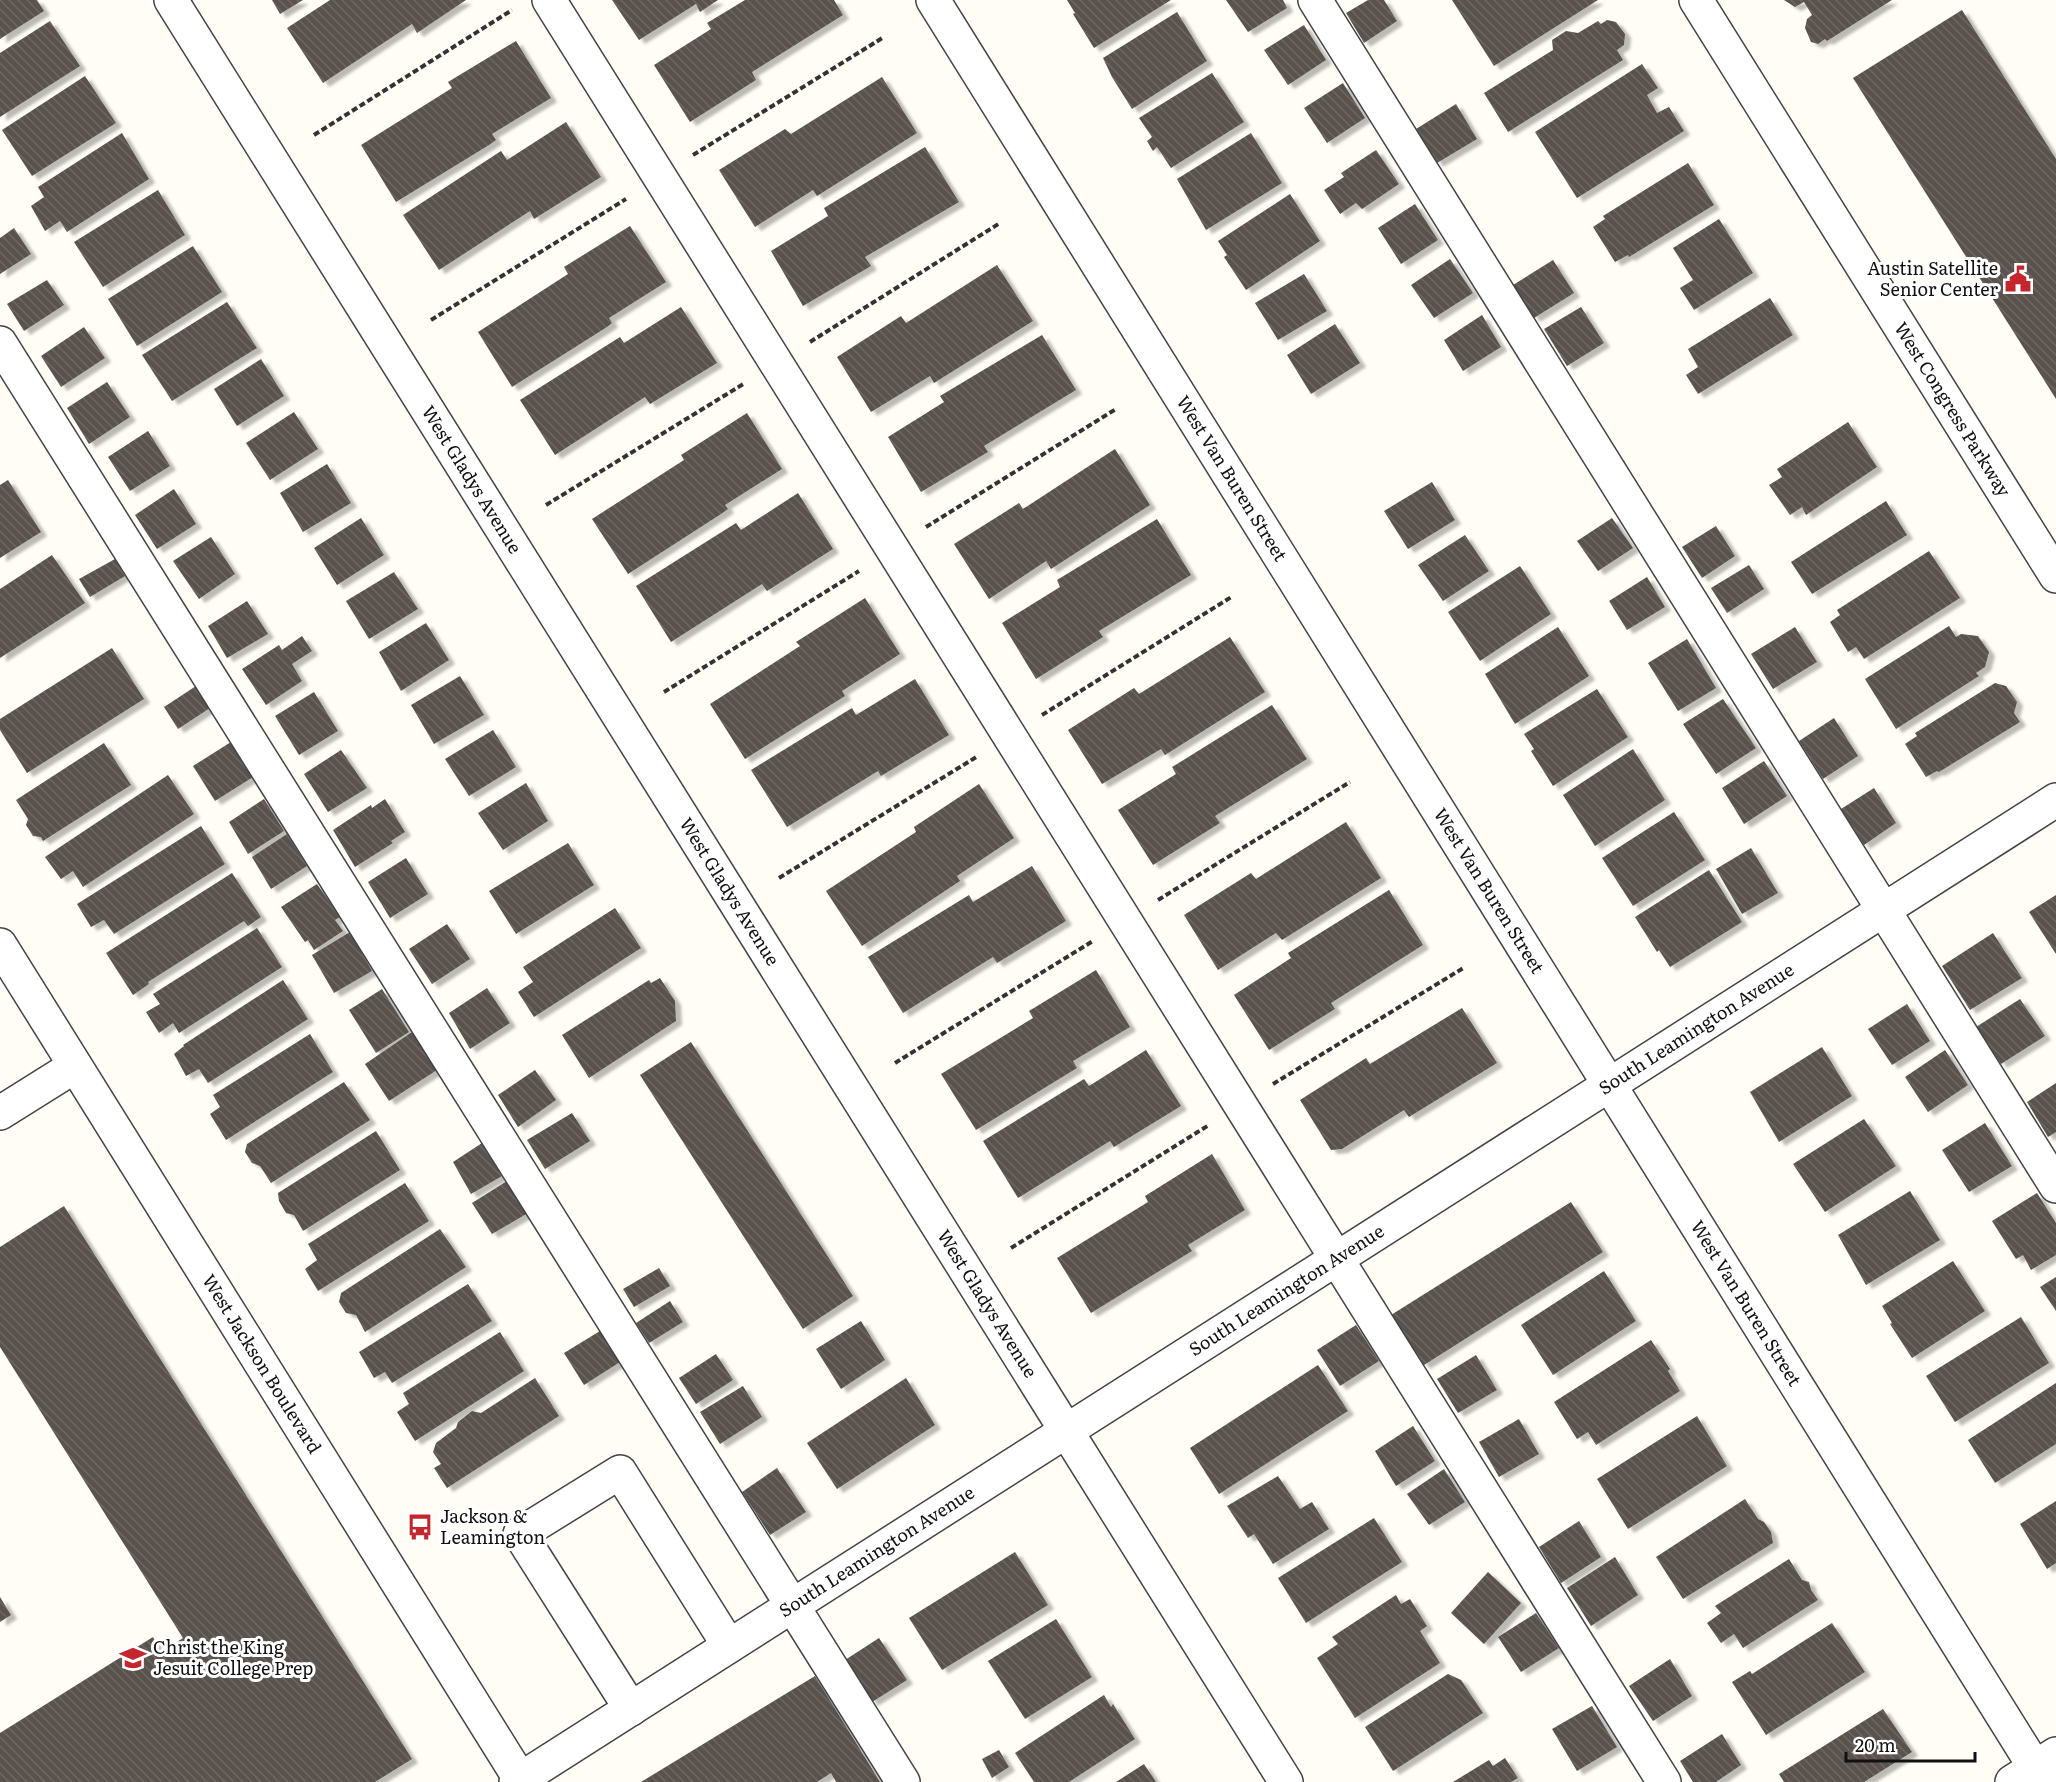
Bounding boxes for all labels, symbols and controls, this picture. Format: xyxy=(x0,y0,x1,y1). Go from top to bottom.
place label: Austin Satellite Senior Center xyxy=(1867,254,1998,302)
public building icon: Austin Satellite Senior Center xyxy=(2003,264,2033,294)
street label: West Congress Parkway xyxy=(1888,316,2019,502)
street label: West Van Buren Street xyxy=(1171,390,1295,567)
street label: West Gladys Avenue xyxy=(416,400,529,558)
street label: West Van Buren Street xyxy=(1428,802,1552,979)
street label: West Gladys Avenue xyxy=(674,812,787,970)
street label: South Leamington Avenue xyxy=(1593,956,1799,1100)
street label: West Van Buren Street xyxy=(1685,1214,1809,1391)
street label: South Leamington Avenue xyxy=(1183,1217,1389,1362)
street label: West Gladys Avenue xyxy=(931,1224,1045,1382)
street label: West Jackson Boulevard xyxy=(197,1268,329,1458)
street label: South Leamington Avenue xyxy=(773,1478,979,1623)
place label: Jackson & Leamington xyxy=(440,1502,545,1550)
bus stop icon: Jackson & Leamington xyxy=(405,1512,435,1542)
place label: Christ the King Jesuit College Prep xyxy=(153,1633,313,1681)
school or university icon: Christ the King Jesuit College Prep xyxy=(118,1643,148,1673)
scale bar xyxy=(1846,1725,1975,1763)
text: 20 m xyxy=(1855,1731,1896,1758)

